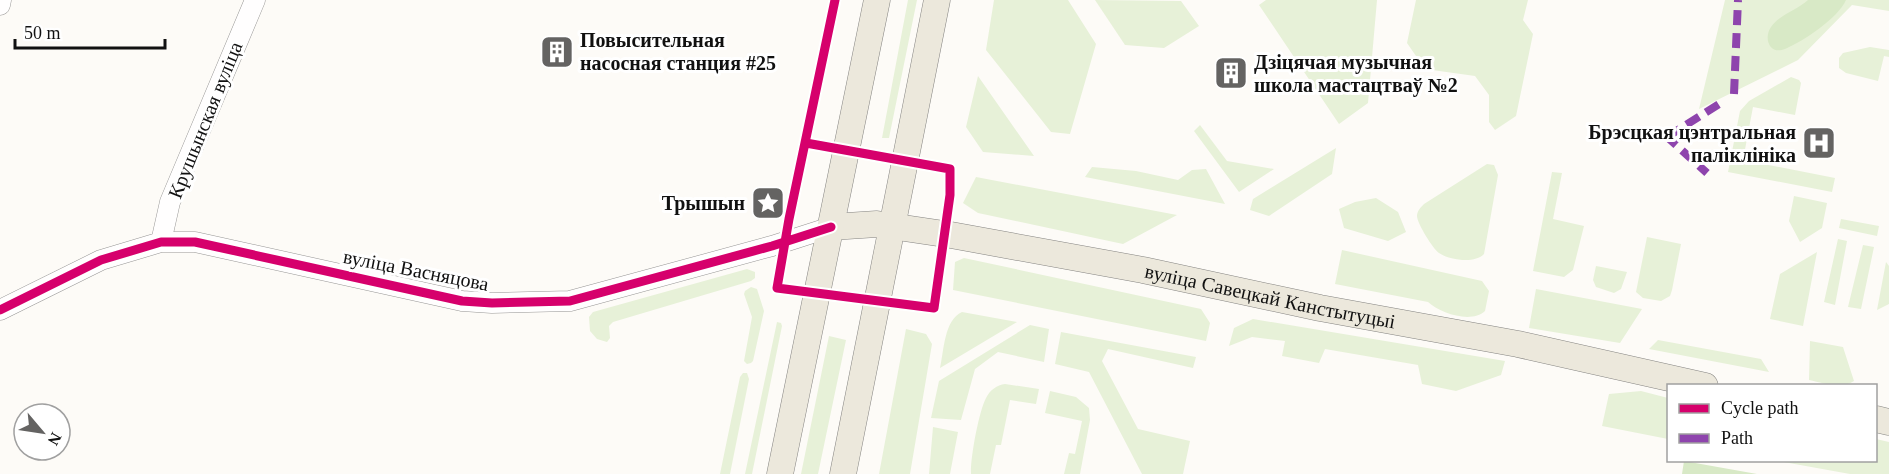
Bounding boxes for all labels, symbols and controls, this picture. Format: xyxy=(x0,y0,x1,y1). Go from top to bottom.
scale bar xyxy=(15,12,165,50)
text: 50 m xyxy=(24,23,61,43)
place label: Повысительная насосная станция #25 xyxy=(580,29,776,74)
building icon: Повысительная насосная станция #25 xyxy=(539,34,575,70)
street label: Крушынская вуліца xyxy=(164,38,247,202)
place label: Дзіцячая музычная школа мастацтваў №2 xyxy=(1254,51,1458,97)
building icon: Дзіцячая музычная школа мастацтваў №2 xyxy=(1213,55,1249,91)
place label: Брэсцкая цэнтральная паліклініка xyxy=(1588,121,1796,166)
hospital icon: Брэсцкая цэнтральная паліклініка xyxy=(1801,125,1837,161)
place icon: Трышын xyxy=(750,185,786,221)
place label: Трышын xyxy=(662,192,745,215)
street label: вуліца Васняцова xyxy=(341,245,491,296)
street label: вуліца Савецкай Канстытуцыі xyxy=(1143,260,1398,333)
legend xyxy=(1667,384,1877,462)
text: Cycle path xyxy=(1721,398,1798,418)
north arrow xyxy=(12,402,72,462)
text: Path xyxy=(1721,428,1753,448)
text: N xyxy=(44,430,65,449)

